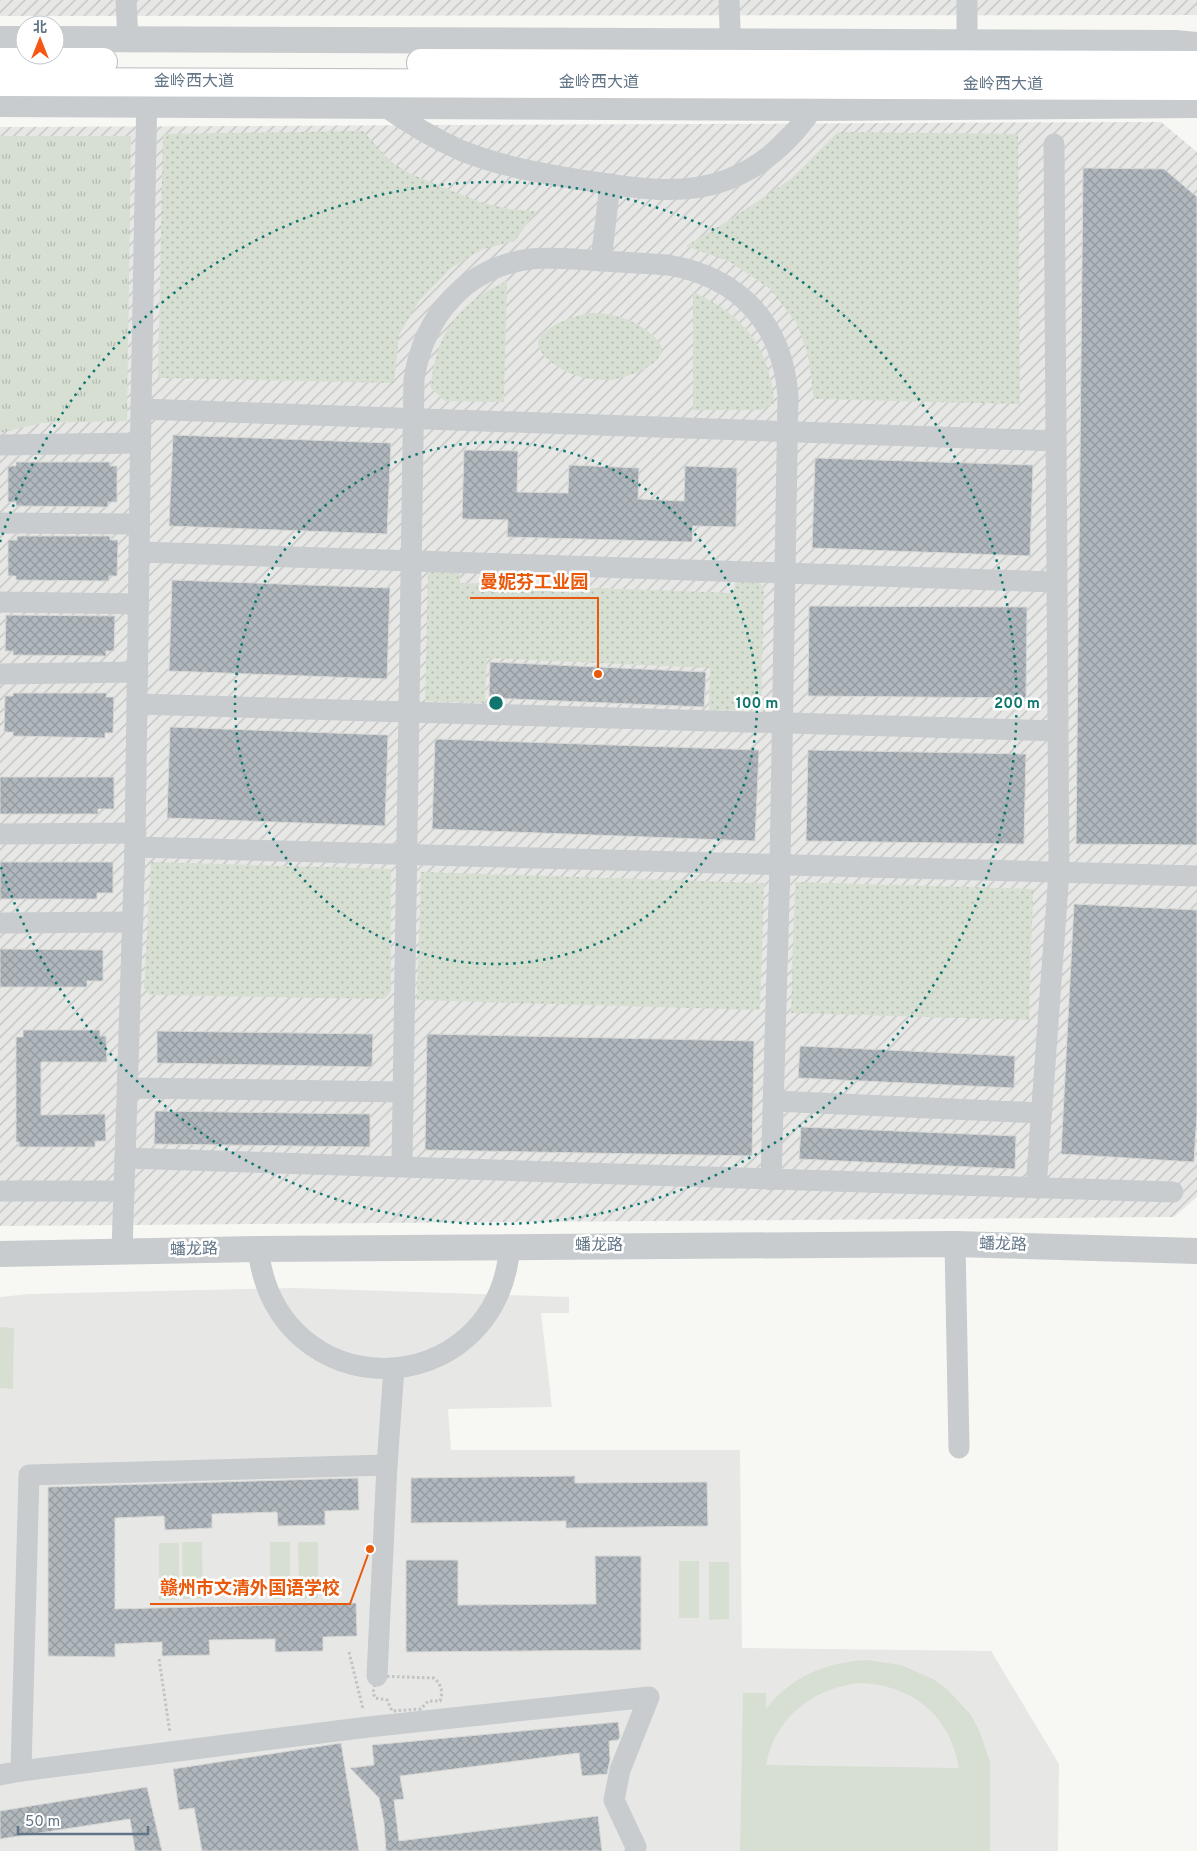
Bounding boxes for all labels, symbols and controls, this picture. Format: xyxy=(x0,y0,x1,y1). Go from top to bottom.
north arrow xyxy=(15,15,65,65)
text: 北 xyxy=(33,20,47,37)
street label: 金岭西大道 xyxy=(154,72,234,92)
street label: 金岭西大道 xyxy=(559,73,639,93)
street label: 金岭西大道 xyxy=(963,75,1043,95)
callout: 曼妮芬工业园 xyxy=(470,565,598,598)
text: 曼妮芬工业园 xyxy=(480,572,588,595)
centre of rings xyxy=(487,694,505,712)
text: 100 m xyxy=(736,695,778,714)
text: 200 m xyxy=(994,695,1040,714)
street label: 蟠龙路 xyxy=(979,1234,1027,1256)
street label: 蟠龙路 xyxy=(575,1236,623,1256)
street label: 蟠龙路 xyxy=(170,1240,218,1260)
callout: 赣州市文清外国语学校 xyxy=(150,1571,350,1604)
text: 赣州市文清外国语学校 xyxy=(160,1577,340,1601)
scale bar xyxy=(18,1804,148,1836)
text: 50 m xyxy=(25,1813,60,1832)

